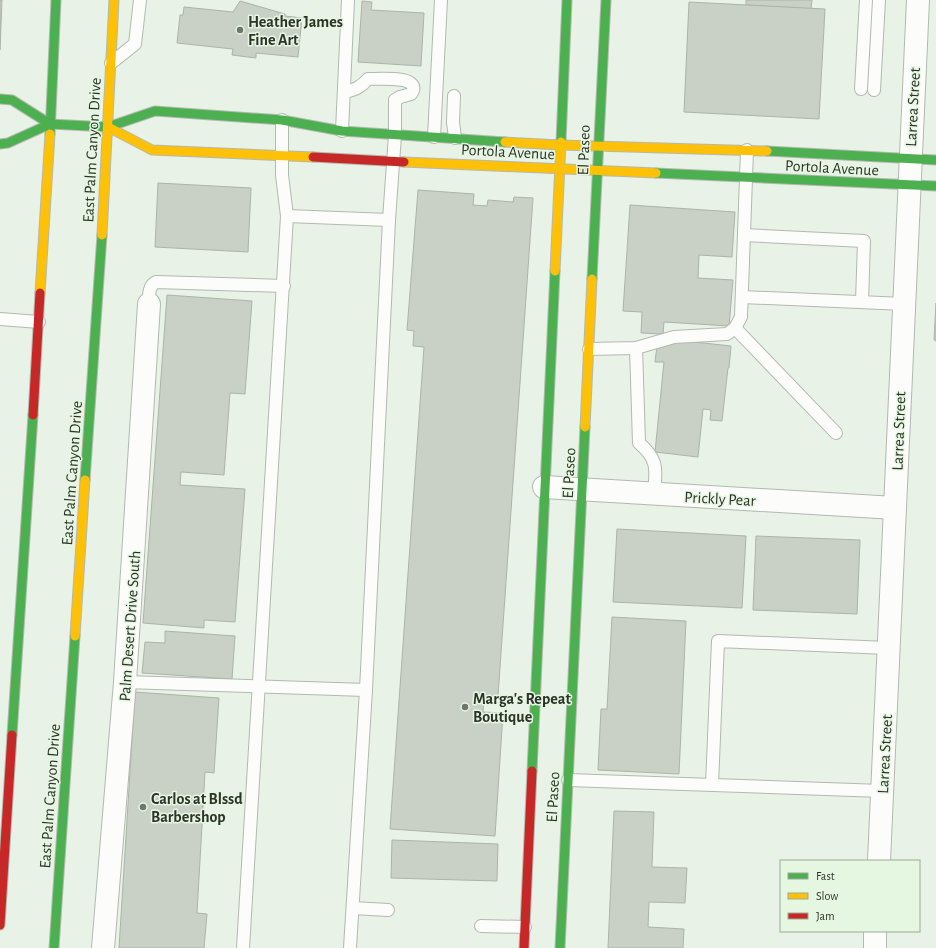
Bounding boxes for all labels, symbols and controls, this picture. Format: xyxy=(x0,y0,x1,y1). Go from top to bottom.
place label: Heather James Fine Art xyxy=(248,14,343,48)
marker: Heather James Fine Art xyxy=(235,25,245,35)
street label: Larrea Street xyxy=(903,67,923,147)
street label: East Palm Canyon Drive xyxy=(80,77,105,223)
street label: El Paseo xyxy=(575,124,593,176)
street label: Portola Avenue xyxy=(461,142,555,162)
street label: Portola Avenue xyxy=(785,158,879,178)
street label: Larrea Street xyxy=(890,391,908,471)
street label: East Palm Canyon Drive xyxy=(59,400,86,546)
street label: El Paseo xyxy=(560,447,578,499)
street label: Prickly Pear xyxy=(684,489,757,510)
street label: Palm Desert Drive South xyxy=(117,550,143,702)
place label: Marga's Repeat Boutique xyxy=(473,691,571,725)
marker: Marga's Repeat Boutique xyxy=(460,702,470,712)
street label: Larrea Street xyxy=(875,714,895,794)
street label: East Palm Canyon Drive xyxy=(37,723,64,869)
street label: El Paseo xyxy=(544,771,562,823)
place label: Carlos at Blssd Barbershop xyxy=(151,791,243,825)
marker: Carlos at Blssd Barbershop xyxy=(138,802,148,812)
legend xyxy=(780,860,920,932)
text: Fast xyxy=(816,870,835,882)
text: Slow xyxy=(816,890,838,902)
text: Jam xyxy=(816,910,835,922)

